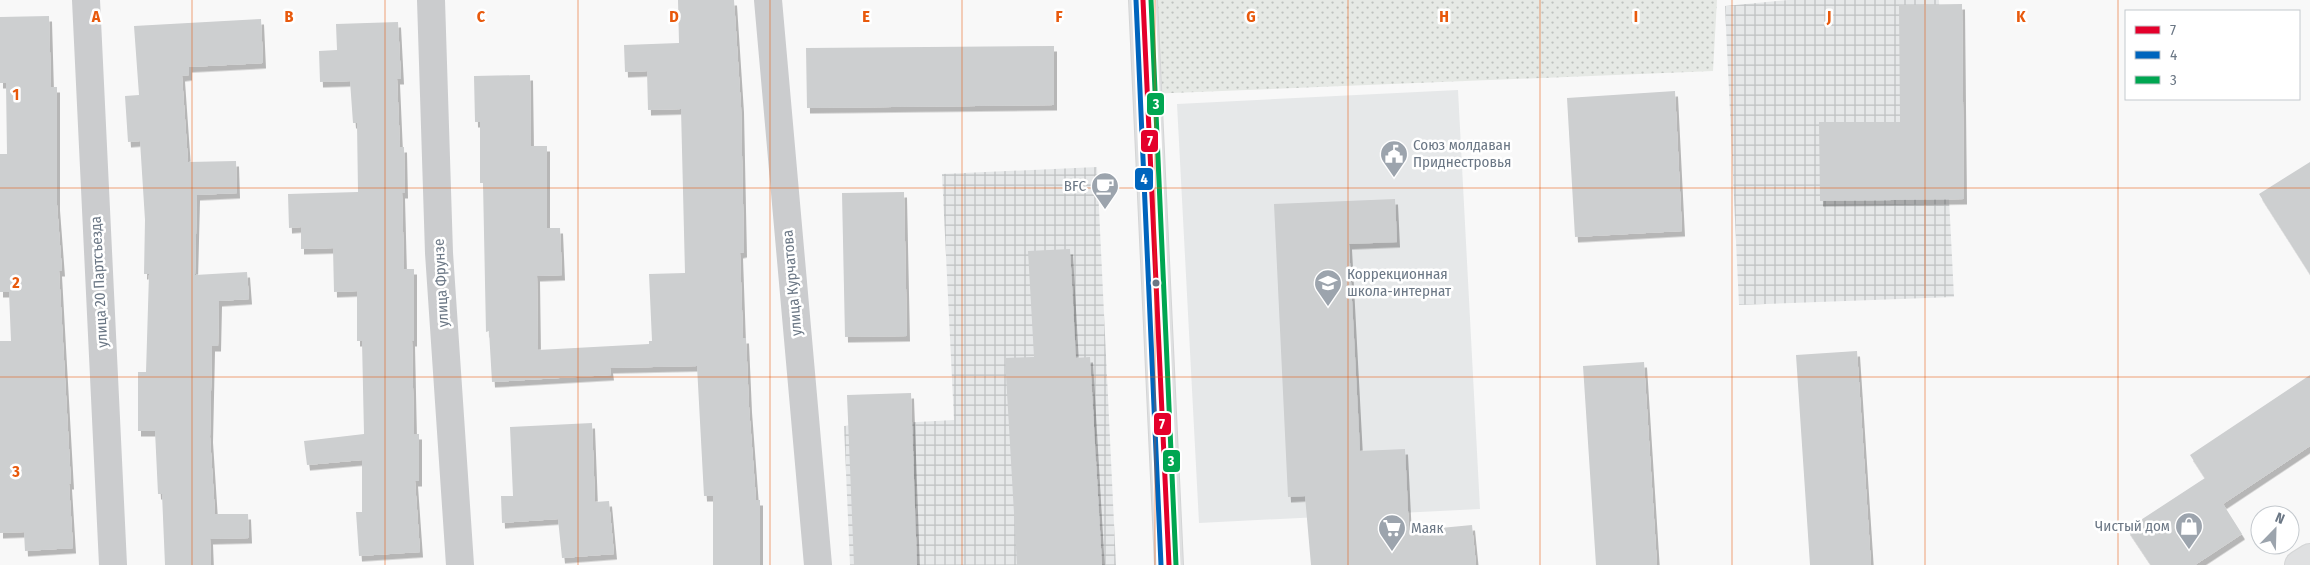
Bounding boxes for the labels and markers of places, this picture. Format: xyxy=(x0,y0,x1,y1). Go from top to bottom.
place label: Союз молдаван Приднестровья xyxy=(1413,136,1511,171)
public building icon: Союз молдаван Приднестровья xyxy=(1379,139,1409,178)
cafe icon: BFC xyxy=(1090,171,1120,210)
place label: BFC xyxy=(1064,177,1086,195)
place label: Коррекционная школа-интернат xyxy=(1347,265,1452,300)
school or university icon: Коррекционная школа-интернат xyxy=(1313,268,1343,307)
unlabelled marker xyxy=(1151,278,1161,288)
shop icon: Чистый дом xyxy=(2174,511,2204,550)
supermarket icon: Маяк xyxy=(1377,513,1407,552)
place label: Чистый дом xyxy=(2095,517,2170,535)
place label: Маяк xyxy=(1411,519,1444,537)

